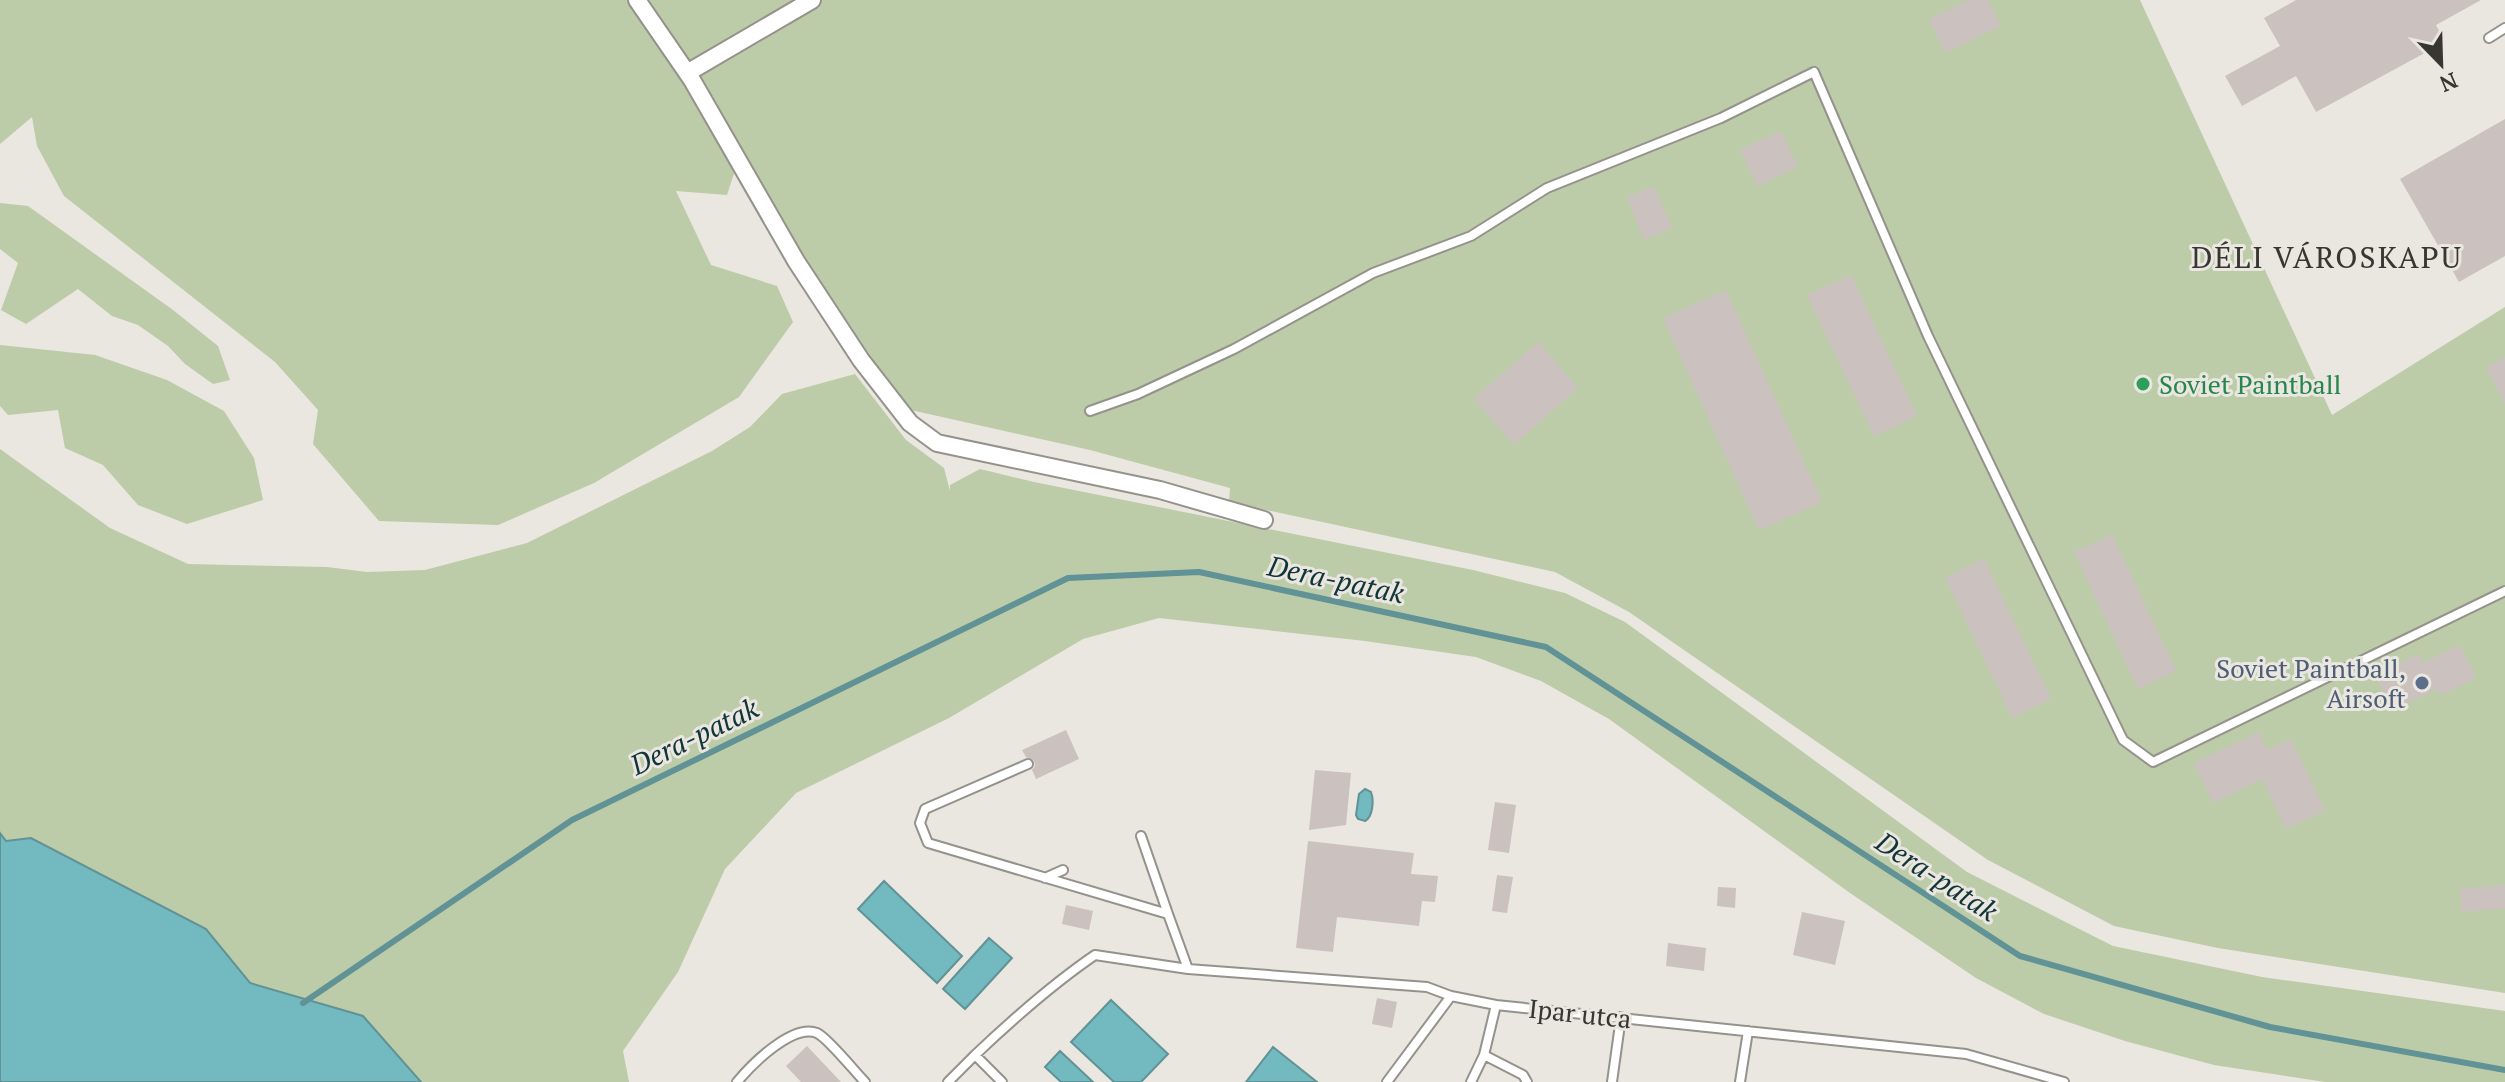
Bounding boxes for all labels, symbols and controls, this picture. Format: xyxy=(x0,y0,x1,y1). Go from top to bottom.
north arrow xyxy=(2401,24,2481,104)
text: N xyxy=(2435,66,2462,100)
district label: DÉLI VÁROSKAPU xyxy=(2191,237,2463,277)
place label: Soviet Paintball xyxy=(2159,367,2341,401)
marker: Soviet Paintball xyxy=(2134,375,2152,393)
water label: Dera-patak xyxy=(1264,546,1408,612)
place label: Soviet Paintball, Airsoft xyxy=(2216,651,2406,715)
marker: Soviet Paintball, Airsoft xyxy=(2413,674,2431,692)
water label: Dera-patak xyxy=(623,689,765,783)
water label: Dera-patak xyxy=(1868,822,2005,929)
street label: Ipar utca xyxy=(1527,991,1633,1035)

